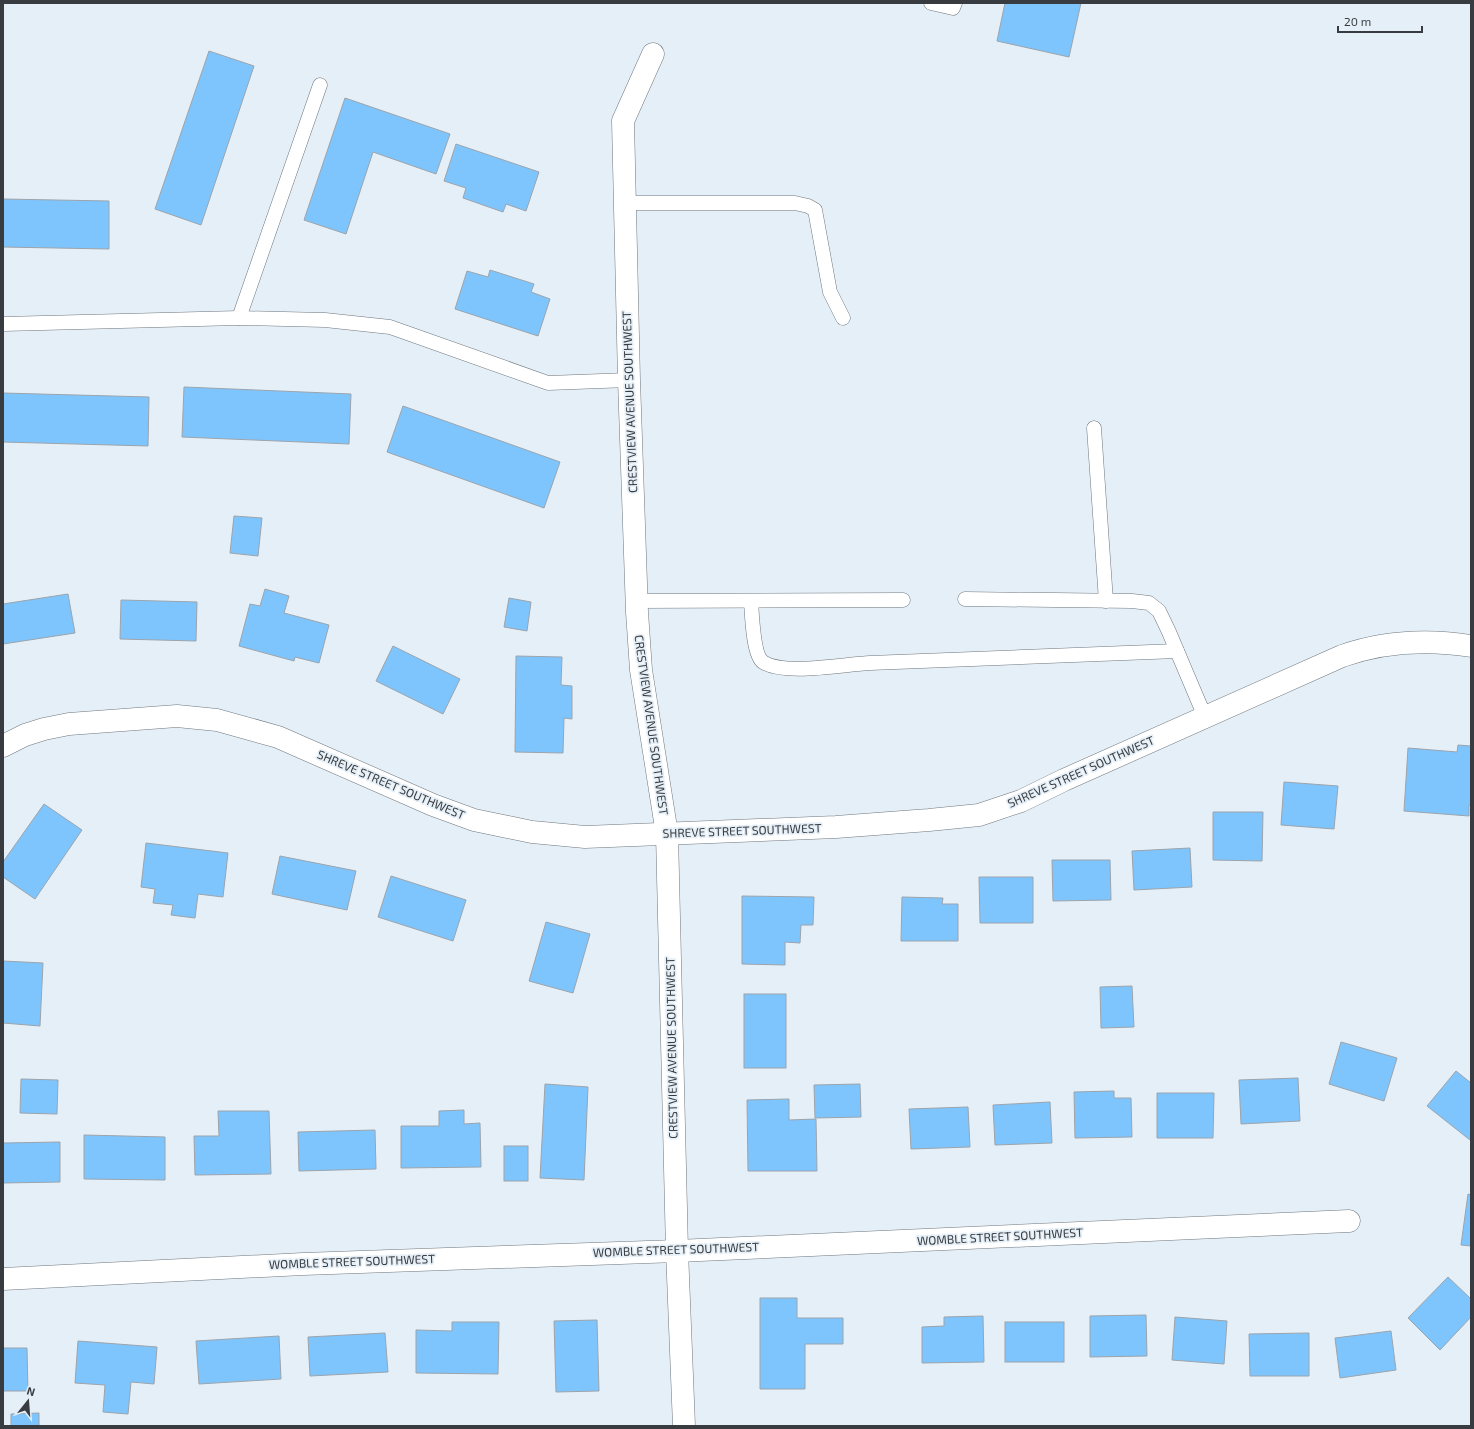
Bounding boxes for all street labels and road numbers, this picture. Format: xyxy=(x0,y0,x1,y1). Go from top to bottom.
street label: CRESTVIEW AVENUE SOUTHWEST xyxy=(619,311,639,493)
street label: CRESTVIEW AVENUE SOUTHWEST xyxy=(632,634,672,816)
street label: SHREVE STREET SOUTHWEST xyxy=(1005,732,1156,810)
street label: SHREVE STREET SOUTHWEST xyxy=(315,747,467,822)
street label: SHREVE STREET SOUTHWEST xyxy=(662,820,822,840)
street label: CRESTVIEW AVENUE SOUTHWEST xyxy=(662,957,680,1139)
street label: WOMBLE STREET SOUTHWEST xyxy=(917,1225,1083,1247)
street label: WOMBLE STREET SOUTHWEST xyxy=(593,1239,759,1259)
street label: WOMBLE STREET SOUTHWEST xyxy=(269,1251,435,1271)

